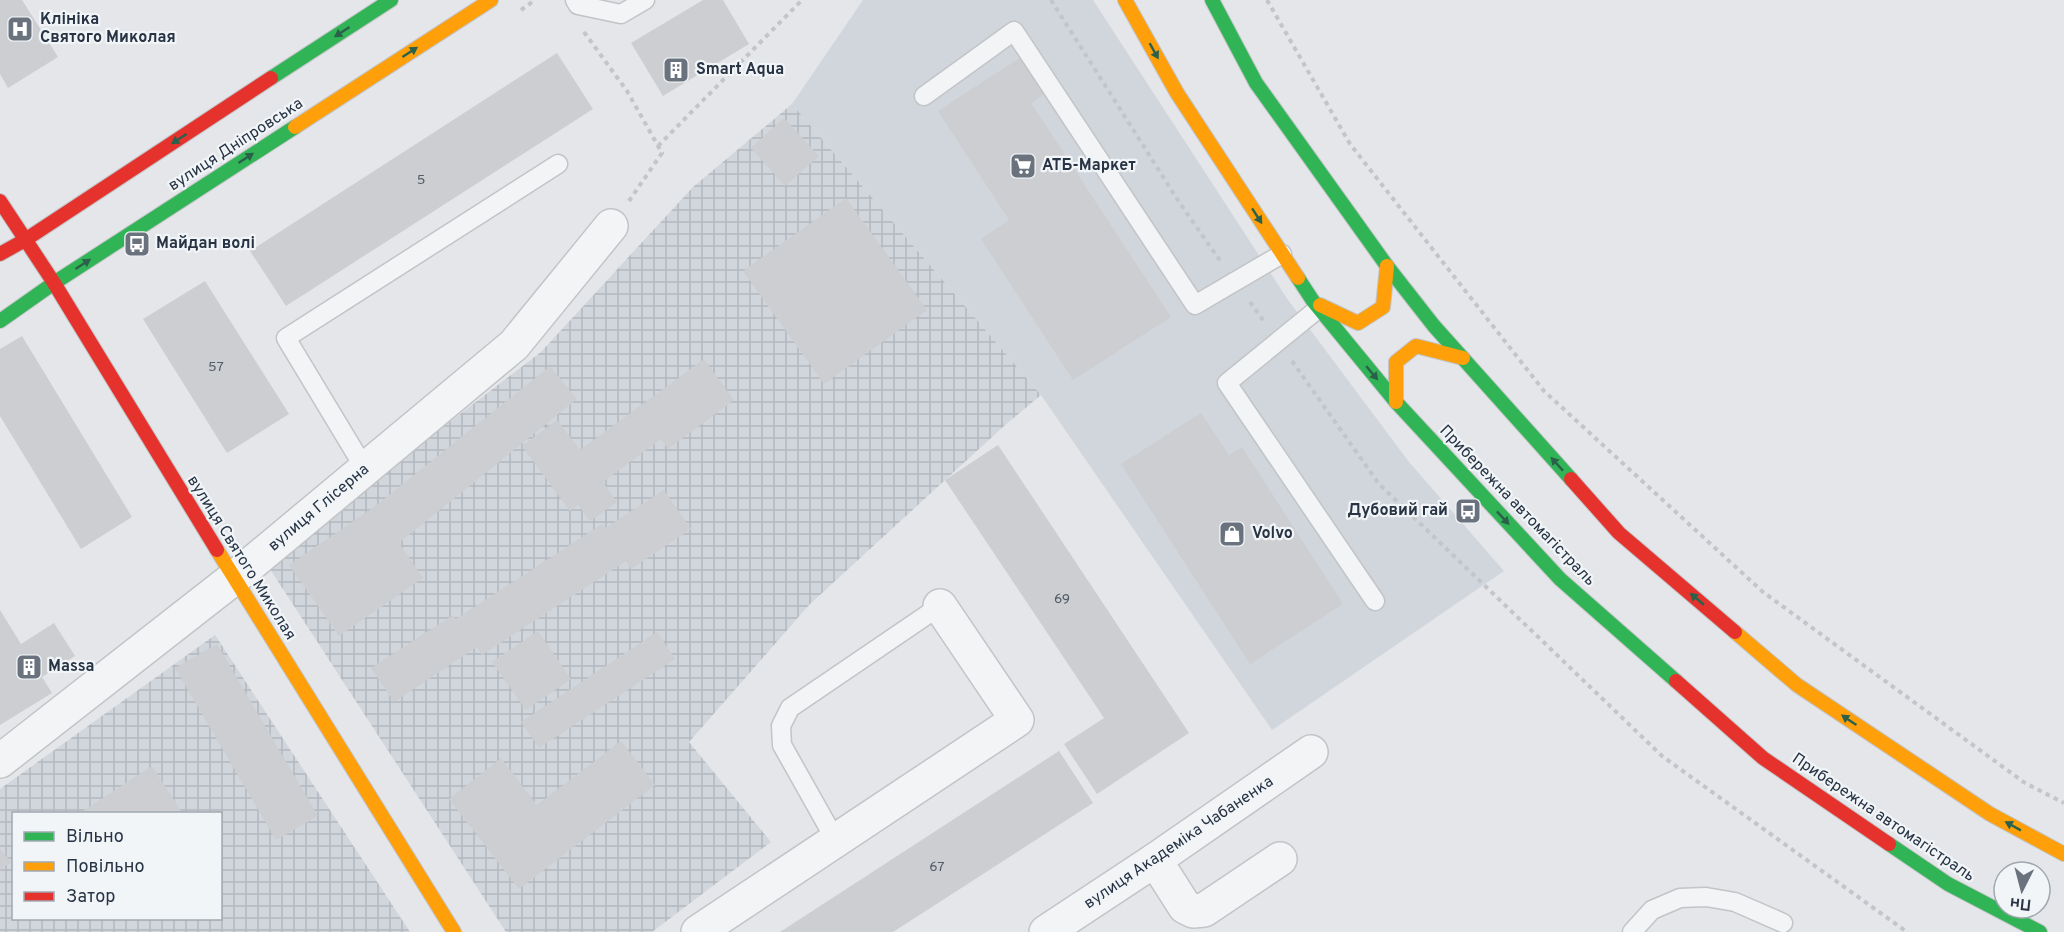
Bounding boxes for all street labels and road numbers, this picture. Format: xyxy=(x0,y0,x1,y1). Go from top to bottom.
street label: вулиця Дніпровська xyxy=(165,94,307,196)
street label: Прибережна автомагістраль xyxy=(1435,421,1599,591)
street label: вулиця Глісерна xyxy=(264,460,374,556)
street label: вулиця Святого Миколая xyxy=(182,472,300,644)
street label: Прибережна автомагістраль xyxy=(1788,749,1978,887)
street label: вулиця Академіка Чабаненка xyxy=(1080,772,1278,914)

